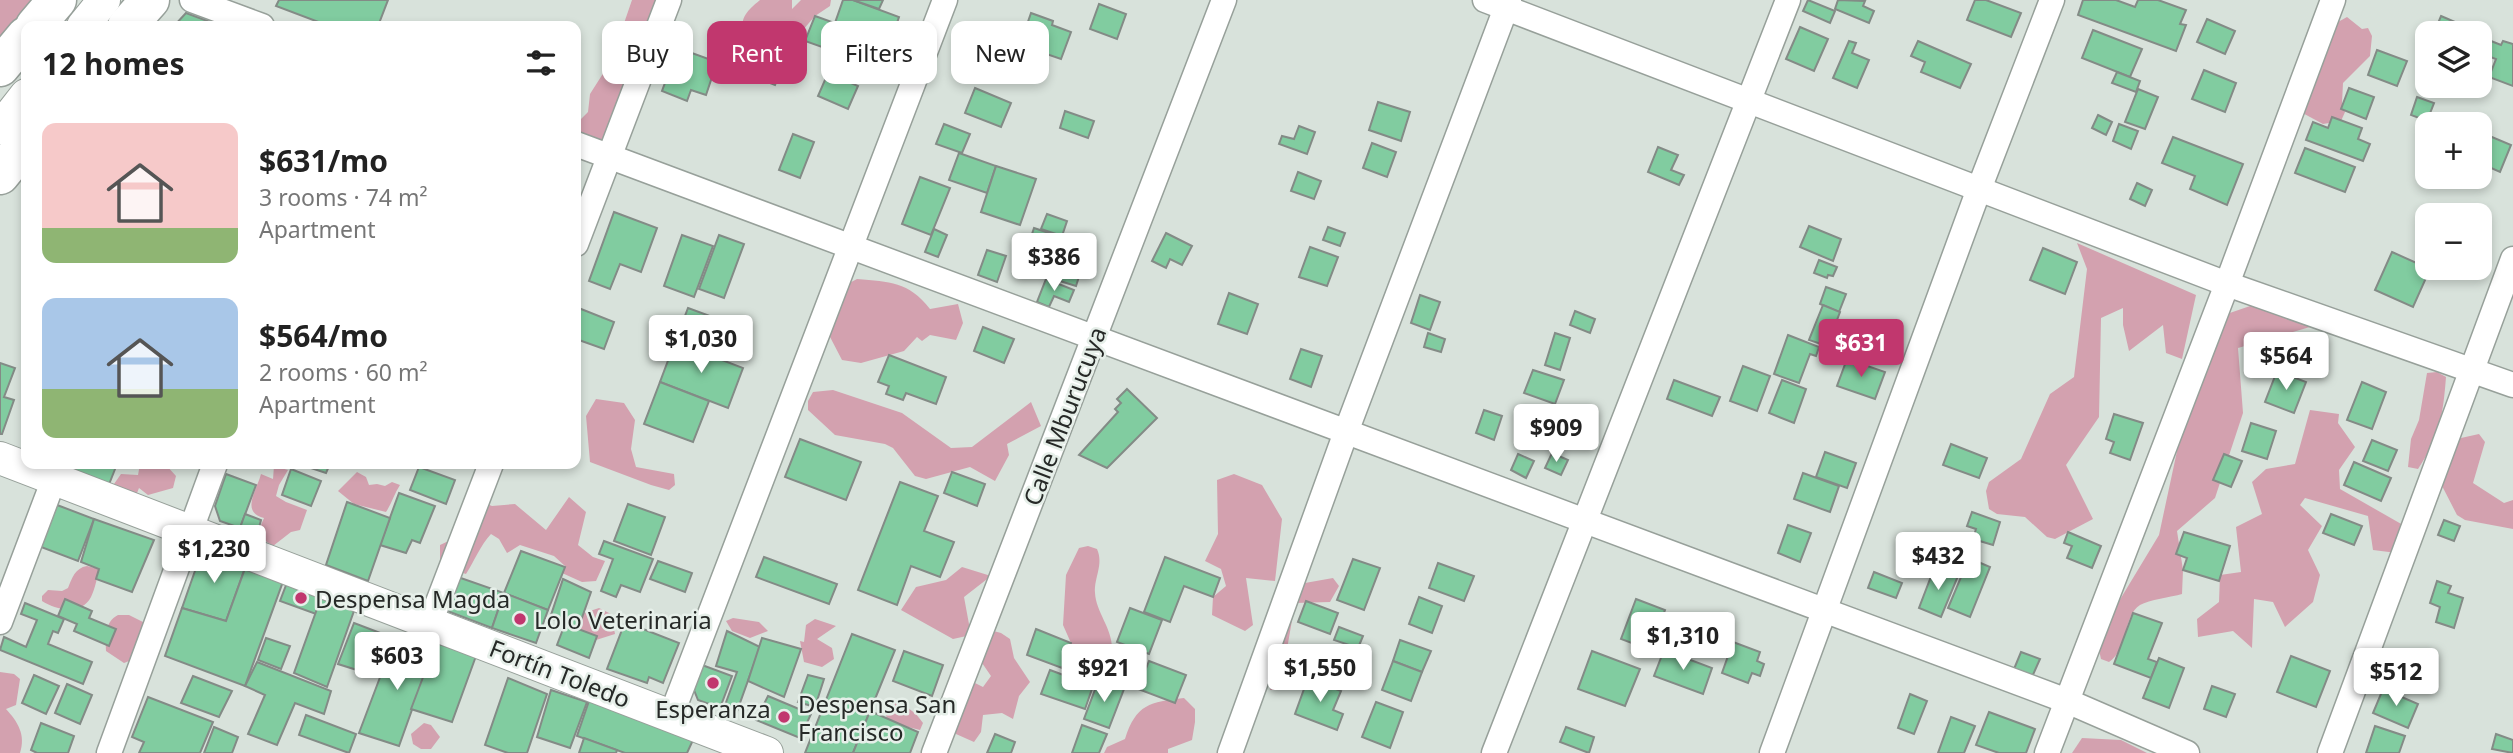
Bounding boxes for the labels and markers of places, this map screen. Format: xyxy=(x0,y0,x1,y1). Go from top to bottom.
pin: $386 xyxy=(1013,233,1095,293)
pin: $1,030 xyxy=(644,316,758,375)
pin: $631 xyxy=(1820,320,1902,379)
pin: $564 xyxy=(2245,332,2327,392)
pin: $909 xyxy=(1515,405,1597,464)
pin: $1,230 xyxy=(157,526,271,585)
pin: $432 xyxy=(1897,532,1979,592)
place label: Despensa Magda xyxy=(315,582,510,615)
marker: Despensa Magda xyxy=(293,590,309,606)
place label: Lolo Veterinaria xyxy=(534,603,712,636)
marker: Lolo Veterinaria xyxy=(512,611,528,627)
pin: $1,310 xyxy=(1626,612,1740,672)
pin: $603 xyxy=(356,632,438,692)
pin: $921 xyxy=(1063,644,1145,704)
pin: $1,550 xyxy=(1263,644,1377,704)
pin: $512 xyxy=(2355,648,2437,708)
marker: Esperanza xyxy=(705,675,721,691)
place label: Despensa San Francisco xyxy=(798,687,956,748)
place label: Esperanza xyxy=(655,692,771,725)
marker: Despensa San Francisco xyxy=(776,709,792,725)

